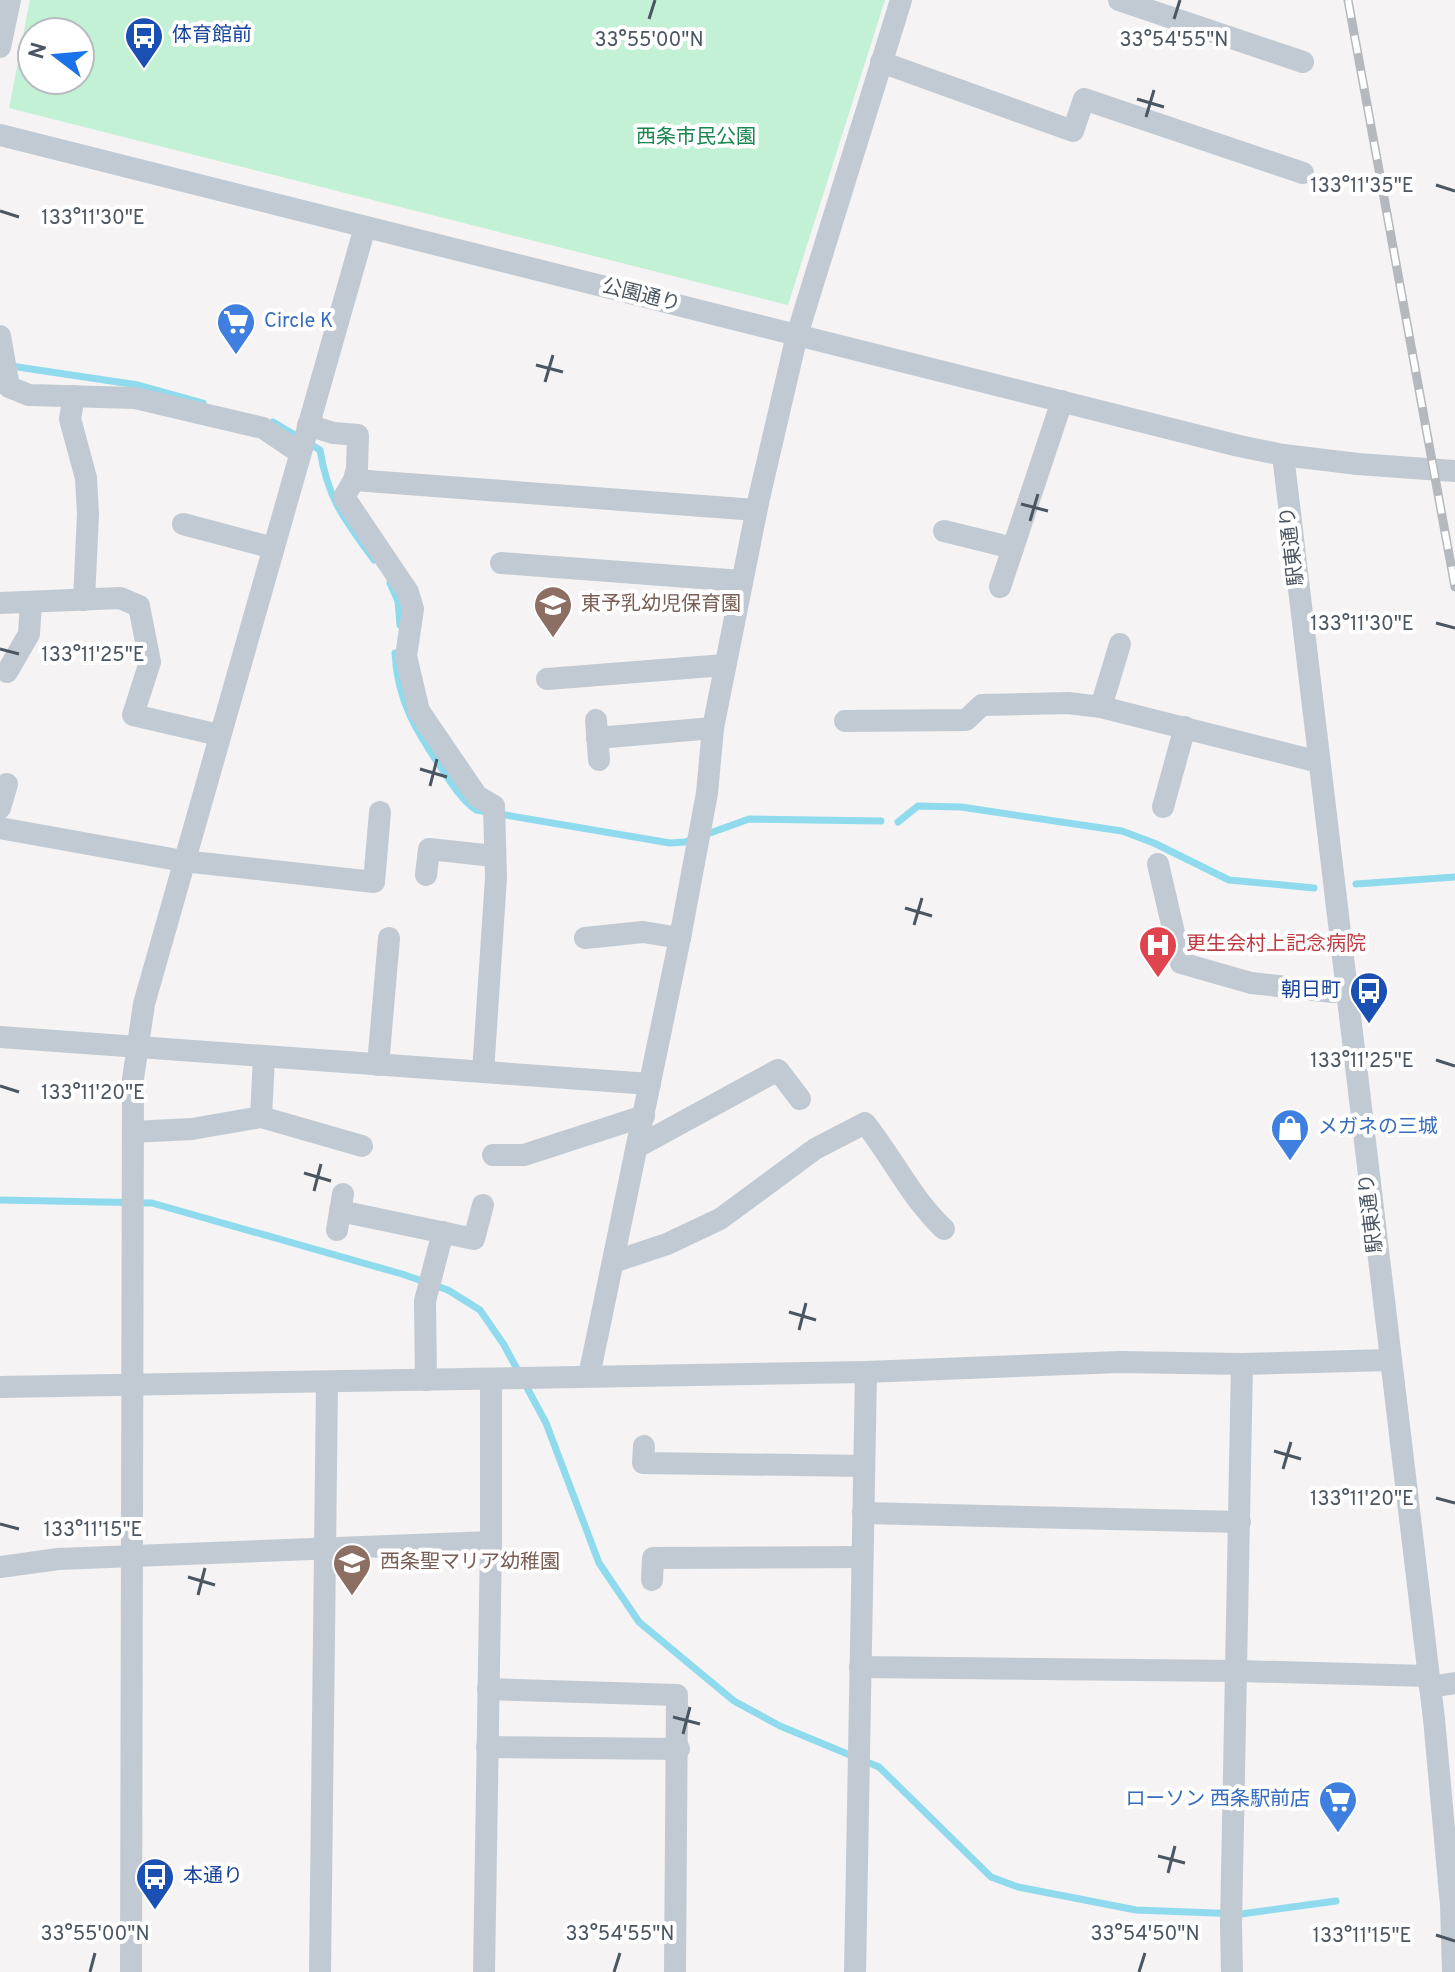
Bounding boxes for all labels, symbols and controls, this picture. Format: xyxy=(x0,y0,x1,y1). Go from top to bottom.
bus stop icon: 体育館前 xyxy=(123,15,165,70)
north arrow xyxy=(16,16,96,96)
place label: 体育館前 xyxy=(172,23,252,49)
text: 33°55'00"N xyxy=(594,28,704,54)
text: 33°54'55"N xyxy=(1120,28,1228,54)
text: N xyxy=(24,40,54,62)
park label: 西条市民公園 xyxy=(636,125,756,151)
text: 133°11'35"E xyxy=(1310,174,1414,200)
text: 133°11'30"E xyxy=(41,206,145,232)
street label: 公園通り xyxy=(599,274,683,318)
supermarket icon: Circle K xyxy=(215,301,257,356)
place label: Circle K xyxy=(264,309,333,335)
street label: 駅東通り xyxy=(1275,505,1311,587)
school or university icon: 東予乳幼児保育園 xyxy=(532,584,574,639)
place label: 東予乳幼児保育園 xyxy=(581,592,741,618)
text: 133°11'30"E xyxy=(1310,612,1414,638)
text: 133°11'25"E xyxy=(41,643,145,669)
hospital icon: 更生会村上記念病院 xyxy=(1137,924,1179,979)
place label: 更生会村上記念病院 xyxy=(1186,932,1366,958)
bus stop icon: 朝日町 xyxy=(1348,970,1390,1025)
place label: 朝日町 xyxy=(1281,978,1341,1004)
text: 133°11'25"E xyxy=(1310,1049,1414,1075)
text: 133°11'20"E xyxy=(41,1081,145,1107)
shop icon: メガネの三城 xyxy=(1269,1107,1311,1162)
place label: メガネの三城 xyxy=(1318,1115,1438,1141)
street label: 駅東通り xyxy=(1354,1172,1390,1254)
text: 133°11'20"E xyxy=(1310,1487,1414,1513)
text: 133°11'15"E xyxy=(44,1518,142,1544)
school or university icon: 西条聖マリア幼稚園 xyxy=(331,1542,373,1597)
place label: 西条聖マリア幼稚園 xyxy=(380,1550,560,1576)
supermarket icon: ローソン 西条駅前店 xyxy=(1317,1779,1359,1834)
place label: ローソン 西条駅前店 xyxy=(1125,1787,1310,1813)
bus stop icon: 本通り xyxy=(134,1856,176,1911)
place label: 本通り xyxy=(183,1864,243,1890)
text: 33°55'00"N xyxy=(40,1922,150,1948)
text: 33°54'55"N xyxy=(566,1922,674,1948)
text: 33°54'50"N xyxy=(1090,1922,1200,1948)
text: 133°11'15"E xyxy=(1313,1924,1411,1950)

